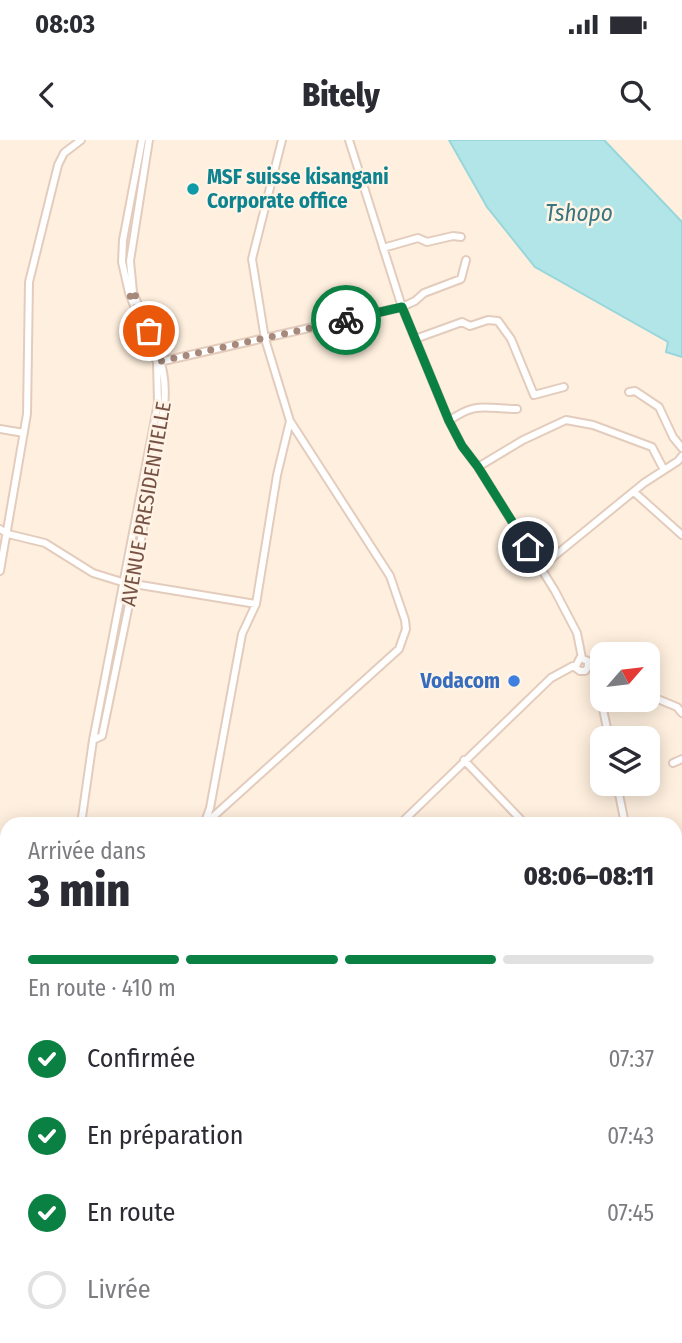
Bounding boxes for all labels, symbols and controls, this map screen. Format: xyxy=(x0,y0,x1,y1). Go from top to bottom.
text: 08:03 xyxy=(35,9,95,40)
icon: back xyxy=(28,76,66,114)
text: Bitely xyxy=(302,76,380,114)
icon: search xyxy=(616,76,654,114)
place label: MSF suisse kisangani Corporate office xyxy=(207,164,389,214)
marker: MSF suisse kisangani Corporate office xyxy=(185,181,201,197)
water label: Tshopo xyxy=(545,199,613,227)
courier xyxy=(311,285,381,355)
pin xyxy=(119,301,179,361)
icon: bike xyxy=(327,301,365,339)
icon: bag xyxy=(130,312,168,350)
street label: AVENUE PRESIDENTIELLE xyxy=(115,399,177,608)
pin xyxy=(498,517,558,577)
icon: home xyxy=(509,528,547,566)
north arrow xyxy=(590,642,660,712)
map controls xyxy=(590,642,660,796)
place label: Vodacom xyxy=(419,668,500,694)
marker: Vodacom xyxy=(506,673,522,689)
button: layers xyxy=(590,726,660,796)
text: Arrivée dans xyxy=(28,837,146,865)
text: 08:06–08:11 xyxy=(523,861,654,892)
text: 3 min xyxy=(28,863,130,918)
text: En route · 410 m xyxy=(28,974,176,1002)
icon: check xyxy=(28,1040,66,1078)
text: Confirmée xyxy=(87,1043,195,1074)
text: 07:37 xyxy=(608,1045,654,1073)
icon: check xyxy=(28,1117,66,1155)
text: En préparation xyxy=(87,1120,244,1151)
text: 07:43 xyxy=(607,1122,654,1150)
icon: check xyxy=(28,1194,66,1232)
text: En route xyxy=(87,1197,175,1228)
text: 07:45 xyxy=(607,1199,654,1227)
text: Livrée xyxy=(87,1274,151,1305)

